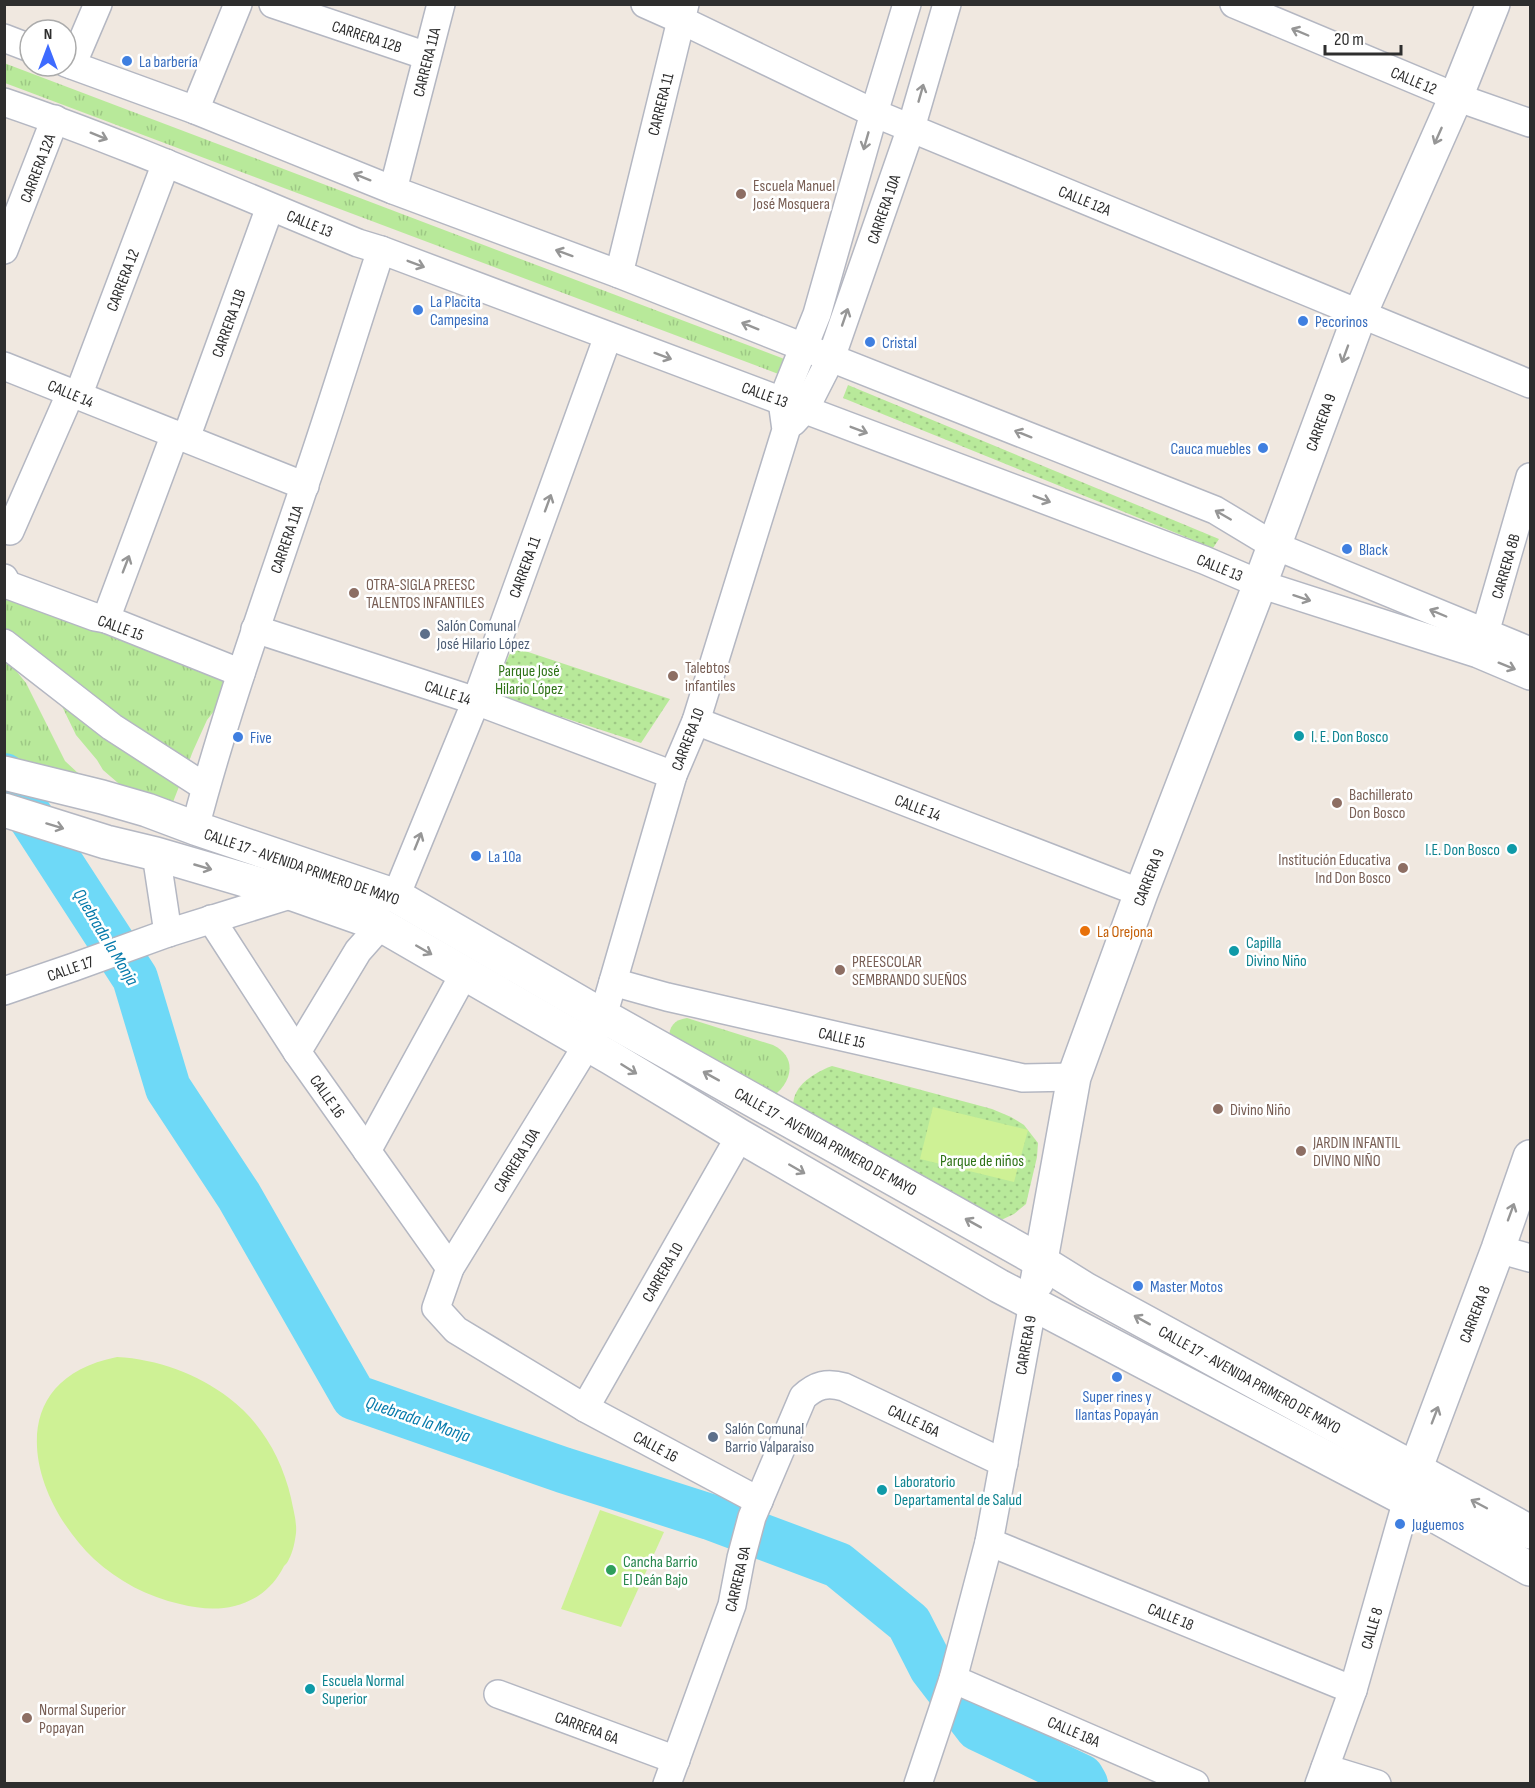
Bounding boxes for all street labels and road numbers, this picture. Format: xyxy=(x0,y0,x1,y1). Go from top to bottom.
street label: CARRERA 12B xyxy=(329,17,404,58)
street label: CARRERA 11A xyxy=(410,26,445,99)
street label: CALLE 12 xyxy=(1388,63,1439,99)
street label: CARRERA 11 xyxy=(645,71,678,138)
street label: CARRERA 12A xyxy=(17,131,60,205)
street label: CARRERA 10A xyxy=(864,172,905,247)
street label: CALLE 12A xyxy=(1055,182,1114,221)
street label: CALLE 13 xyxy=(284,207,335,242)
street label: CARRERA 12 xyxy=(103,247,144,314)
street label: CARRERA 11B xyxy=(208,287,250,360)
street label: CALLE 14 xyxy=(45,376,96,413)
street label: CALLE 13 xyxy=(739,378,790,413)
street label: CARRERA 9 xyxy=(1302,391,1341,454)
street label: CARRERA 11A xyxy=(267,503,308,576)
street label: CARRERA 8B xyxy=(1488,532,1525,601)
street label: CARRERA 11 xyxy=(506,534,545,601)
street label: CALLE 13 xyxy=(1194,551,1245,586)
street label: CALLE 15 xyxy=(95,611,146,645)
street label: CALLE 14 xyxy=(422,677,474,710)
street label: CARRERA 10 xyxy=(668,706,709,773)
street label: CALLE 14 xyxy=(892,791,944,826)
street label: CALLE 17 - AVENIDA PRIMERO DE MAYO xyxy=(201,825,402,910)
street label: CARRERA 9 xyxy=(1130,846,1169,909)
street label: CALLE 17 xyxy=(45,952,97,986)
street label: CALLE 15 xyxy=(816,1024,867,1053)
street label: CALLE 16 xyxy=(305,1072,348,1122)
street label: CALLE 17 - AVENIDA PRIMERO DE MAYO xyxy=(731,1084,920,1200)
street label: CARRERA 10A xyxy=(490,1125,545,1196)
street label: CARRERA 10 xyxy=(639,1240,688,1306)
street label: CARRERA 8 xyxy=(1456,1283,1495,1346)
street label: CARRERA 9 xyxy=(1012,1314,1041,1376)
street label: CALLE 17 - AVENIDA PRIMERO DE MAYO xyxy=(1155,1322,1344,1438)
street label: CALLE 16A xyxy=(884,1401,942,1442)
street label: CALLE 16 xyxy=(630,1428,681,1467)
street label: CARRERA 9A xyxy=(722,1545,755,1614)
street label: CALLE 18 xyxy=(1145,1600,1196,1635)
street label: CALLE 8 xyxy=(1357,1605,1387,1652)
street label: CARRERA 6A xyxy=(552,1708,621,1749)
street label: CALLE 18A xyxy=(1044,1713,1103,1752)

